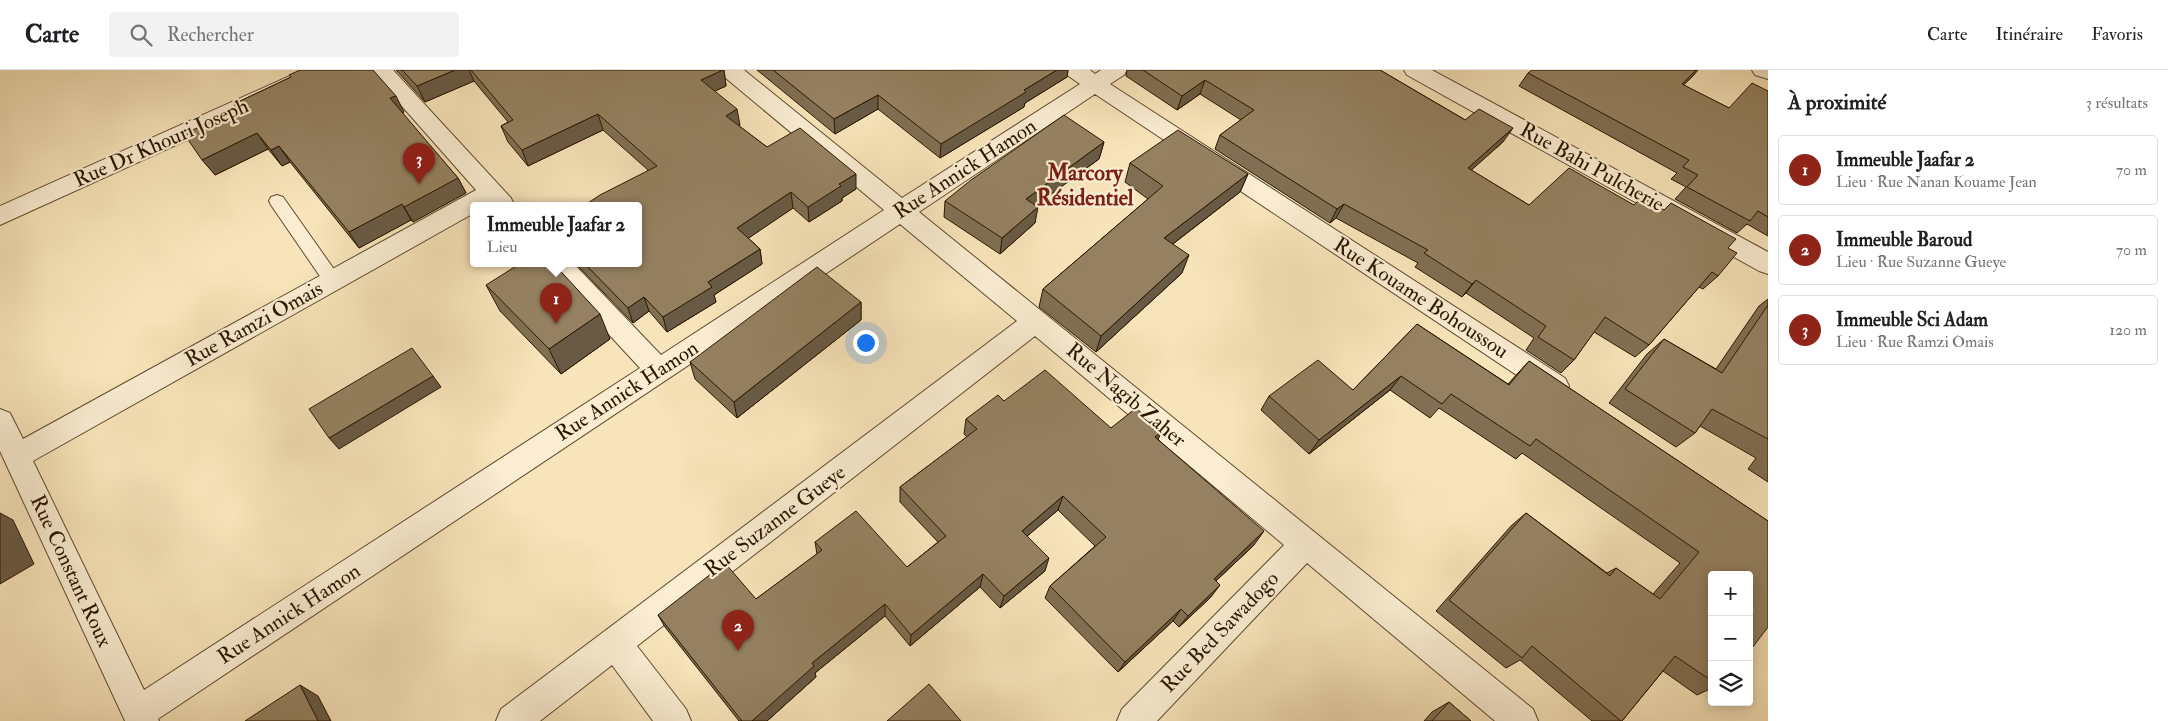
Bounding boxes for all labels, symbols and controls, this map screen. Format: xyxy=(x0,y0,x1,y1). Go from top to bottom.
search box xyxy=(109,12,459,57)
text: Carte xyxy=(25,19,79,50)
icon: search xyxy=(127,21,155,49)
text: Rechercher xyxy=(167,23,254,47)
text: Carte xyxy=(1927,23,1968,46)
text: Itinéraire xyxy=(1996,23,2063,46)
text: Favoris xyxy=(2091,23,2143,46)
text: À proximité xyxy=(1788,89,1886,116)
street label: Rue Dr Khouri Joseph xyxy=(69,92,253,194)
text: 3 résultats xyxy=(2086,93,2148,113)
street label: Rue Annick Hamon xyxy=(888,113,1042,225)
street label: Rue Bahi Pulcherie xyxy=(1515,116,1669,218)
pin: 3 xyxy=(403,143,435,184)
text: Immeuble Jaafar 2 xyxy=(1836,148,1974,172)
district label: Marcory Résidentiel xyxy=(1036,159,1134,212)
text: 1 xyxy=(1802,160,1808,180)
text: 70 m xyxy=(2116,160,2147,180)
text: Lieu · Rue Nanan Kouame Jean xyxy=(1836,172,2037,192)
popup xyxy=(470,202,642,267)
text: Immeuble Jaafar 2 xyxy=(487,213,625,237)
text: Immeuble Baroud xyxy=(1836,228,1972,252)
street label: Rue Kouame Bohoussou xyxy=(1328,231,1514,365)
text: Lieu xyxy=(487,237,518,257)
text: 2 xyxy=(1801,240,1809,260)
text: 70 m xyxy=(2116,240,2147,260)
text: Lieu · Rue Suzanne Gueye xyxy=(1836,252,2006,272)
street label: Rue Ramzi Omais xyxy=(180,275,328,373)
pin: 1 xyxy=(540,283,572,324)
text: Immeuble Sci Adam xyxy=(1836,308,1988,332)
text: 3 xyxy=(1802,320,1808,340)
text: 120 m xyxy=(2109,320,2147,340)
your location xyxy=(853,330,879,356)
text: Lieu · Rue Ramzi Omais xyxy=(1836,332,1994,352)
street label: Rue Annick Hamon xyxy=(550,335,704,447)
street label: Rue Nagib Zaher xyxy=(1060,337,1192,453)
street label: Rue Suzanne Gueye xyxy=(699,459,851,583)
street label: Rue Constant Roux xyxy=(24,491,118,652)
street label: Rue Annick Hamon xyxy=(212,558,366,670)
street label: Rue Bed Sawadogo xyxy=(1155,566,1285,698)
map controls xyxy=(1708,571,1753,706)
button: + xyxy=(1708,571,1753,616)
pin: 2 xyxy=(722,610,754,651)
button: − xyxy=(1708,616,1753,661)
button: layers xyxy=(1708,661,1753,706)

